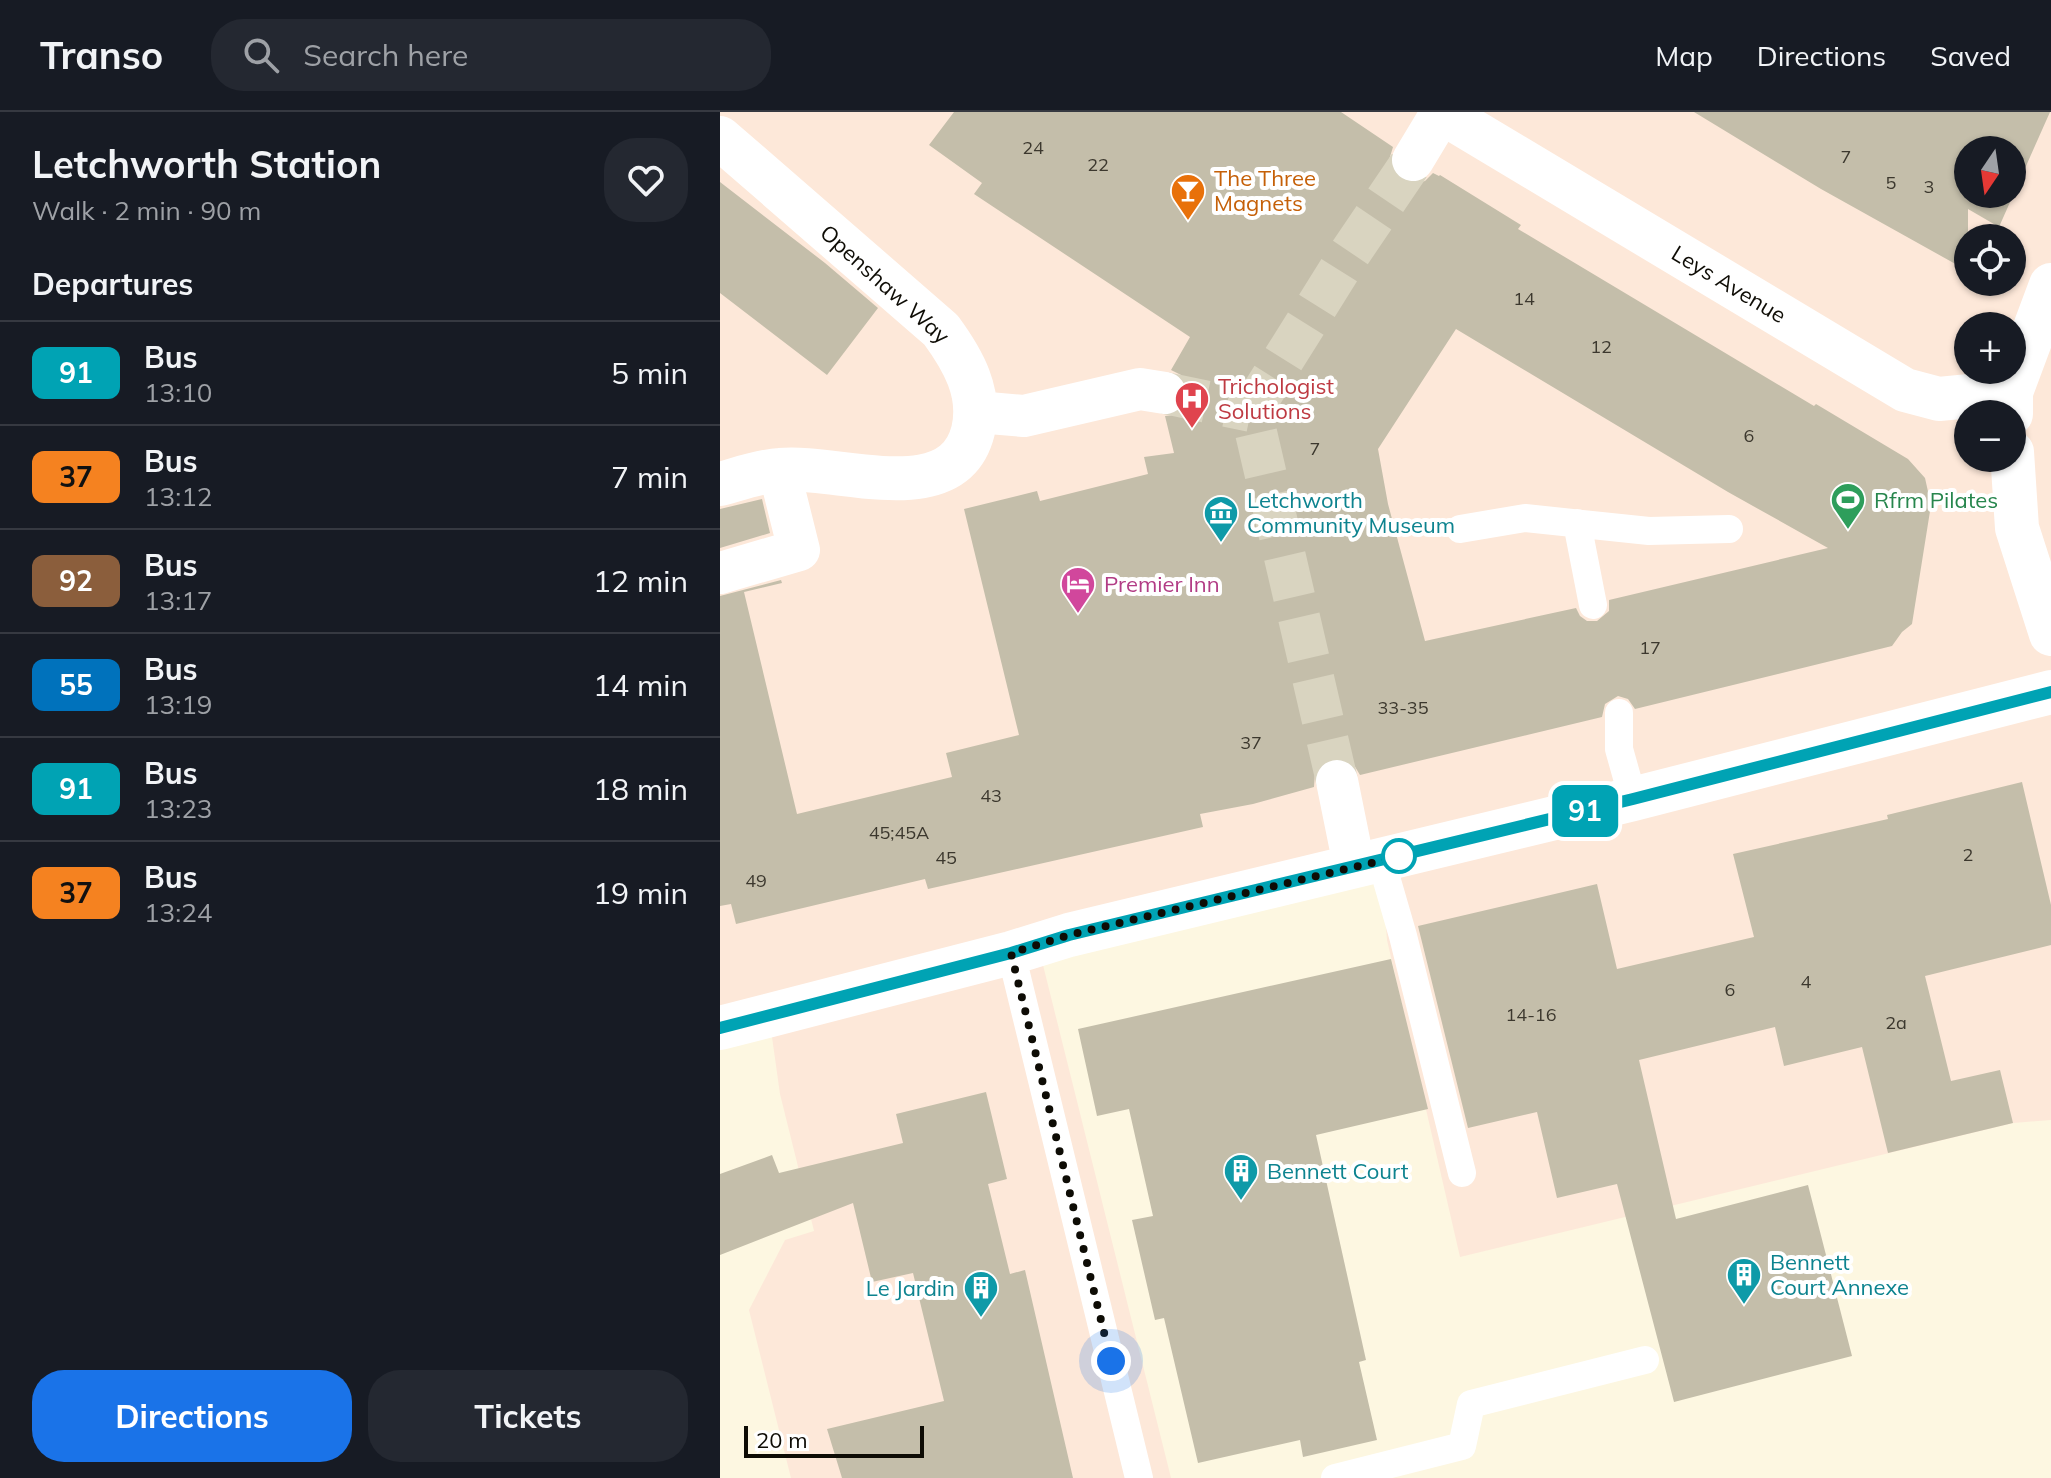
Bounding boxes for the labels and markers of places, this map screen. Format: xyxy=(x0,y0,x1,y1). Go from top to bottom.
place label: The Three Magnets xyxy=(1214,164,1316,217)
bar icon: The Three Magnets xyxy=(1169,172,1207,222)
place label: Trichologist Solutions xyxy=(1218,372,1334,425)
hospital icon: Trichologist Solutions xyxy=(1173,380,1211,430)
sports icon: Rfrm Pilates xyxy=(1829,481,1867,531)
place label: Letchworth Community Museum xyxy=(1247,486,1455,539)
place label: Rfrm Pilates xyxy=(1874,486,1998,514)
museum icon: Letchworth Community Museum xyxy=(1202,494,1240,544)
hotel icon: Premier Inn xyxy=(1059,565,1097,615)
place label: Premier Inn xyxy=(1104,570,1220,598)
unlabelled marker xyxy=(1382,839,1416,873)
building icon: Bennett Court xyxy=(1222,1152,1260,1202)
place label: Bennett Court xyxy=(1267,1157,1409,1185)
place label: Bennett Court Annexe xyxy=(1770,1248,1909,1301)
building icon: Bennett Court Annexe xyxy=(1725,1256,1763,1306)
building icon: Le Jardin xyxy=(962,1269,1000,1319)
place label: Le Jardin xyxy=(866,1274,955,1302)

